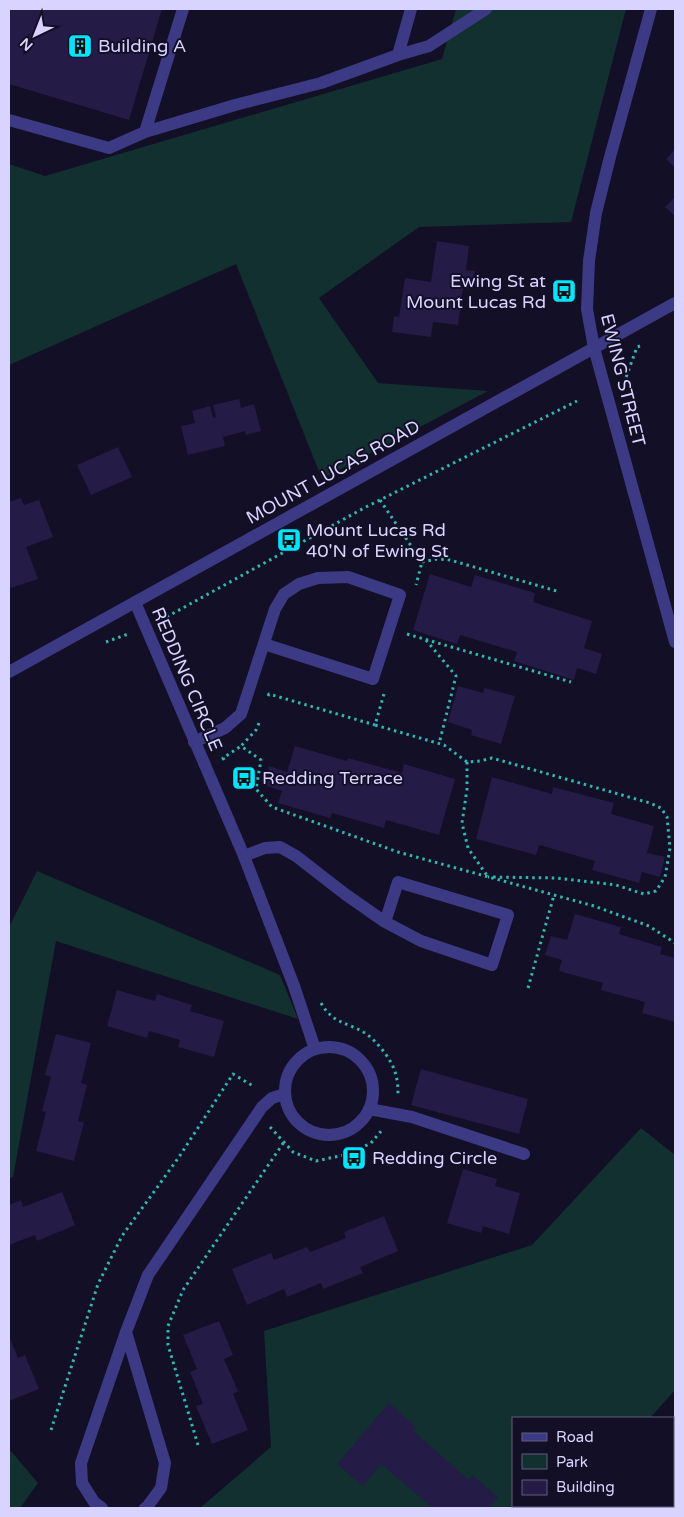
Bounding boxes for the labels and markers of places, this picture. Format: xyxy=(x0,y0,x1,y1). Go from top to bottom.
building icon: Building A xyxy=(67,33,93,59)
place label: Building A xyxy=(98,35,187,57)
place label: Ewing St at Mount Lucas Rd xyxy=(406,270,546,313)
bus stop icon: Ewing St at Mount Lucas Rd xyxy=(551,278,577,304)
place label: Mount Lucas Rd 40'N of Ewing St xyxy=(306,519,449,562)
bus stop icon: Mount Lucas Rd 40'N of Ewing St xyxy=(276,527,302,553)
bus stop icon: Redding Terrace xyxy=(231,765,257,791)
place label: Redding Terrace xyxy=(262,767,403,789)
bus stop icon: Redding Circle xyxy=(341,1145,367,1171)
place label: Redding Circle xyxy=(372,1147,497,1169)

